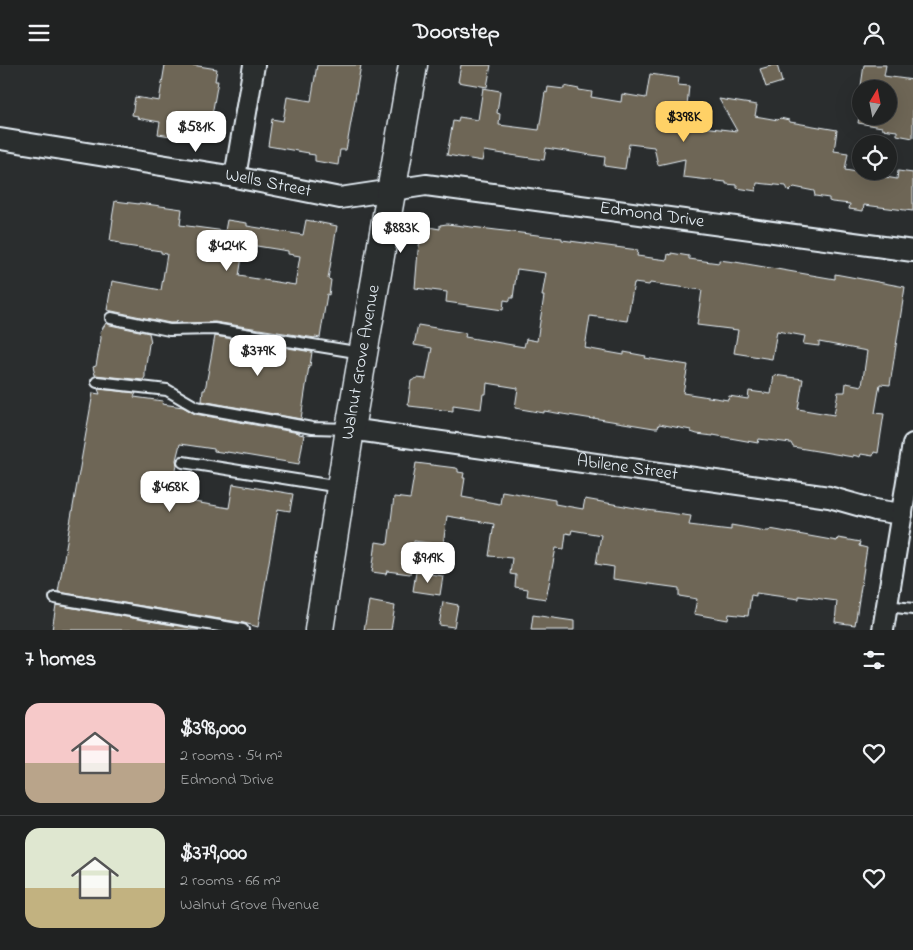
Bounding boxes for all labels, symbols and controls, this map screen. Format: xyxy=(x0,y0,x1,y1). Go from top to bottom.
text: Doorstep xyxy=(413,17,500,49)
icon: menu xyxy=(25,19,53,47)
icon: person xyxy=(860,19,888,47)
north arrow xyxy=(852,80,898,125)
map controls xyxy=(852,80,897,180)
pin: $398K xyxy=(649,101,719,143)
text: $398K xyxy=(667,105,701,129)
pin: $581K xyxy=(161,111,231,153)
text: $581K xyxy=(177,115,215,139)
button: locate xyxy=(852,135,897,180)
street label: Wells Street xyxy=(223,163,314,205)
street label: Edmond Drive xyxy=(598,196,707,236)
pin: $883K xyxy=(366,211,436,254)
text: $883K xyxy=(383,216,419,240)
pin: $424K xyxy=(192,229,262,272)
text: $424K xyxy=(208,234,246,258)
street label: Walnut Grove Avenue xyxy=(336,282,388,442)
pin: $379K xyxy=(223,335,293,377)
text: $379K xyxy=(240,339,276,363)
street label: Abilene Street xyxy=(575,448,679,488)
pin: $468K xyxy=(135,471,205,513)
text: $468K xyxy=(151,475,189,499)
pin: $919K xyxy=(393,541,463,584)
text: $919K xyxy=(412,546,444,570)
text: 7 homes xyxy=(25,645,96,675)
icon: filters xyxy=(860,646,888,674)
text: $398,000 xyxy=(180,714,246,744)
icon: home xyxy=(65,723,125,783)
icon: heart xyxy=(860,739,888,767)
text: 2 rooms · 54 m² xyxy=(180,744,282,768)
text: Edmond Drive xyxy=(180,768,274,792)
text: $379,000 xyxy=(180,839,247,869)
icon: home xyxy=(65,848,125,908)
icon: heart xyxy=(860,864,888,892)
text: 2 rooms · 66 m² xyxy=(180,869,281,893)
text: Walnut Grove Avenue xyxy=(180,893,319,917)

